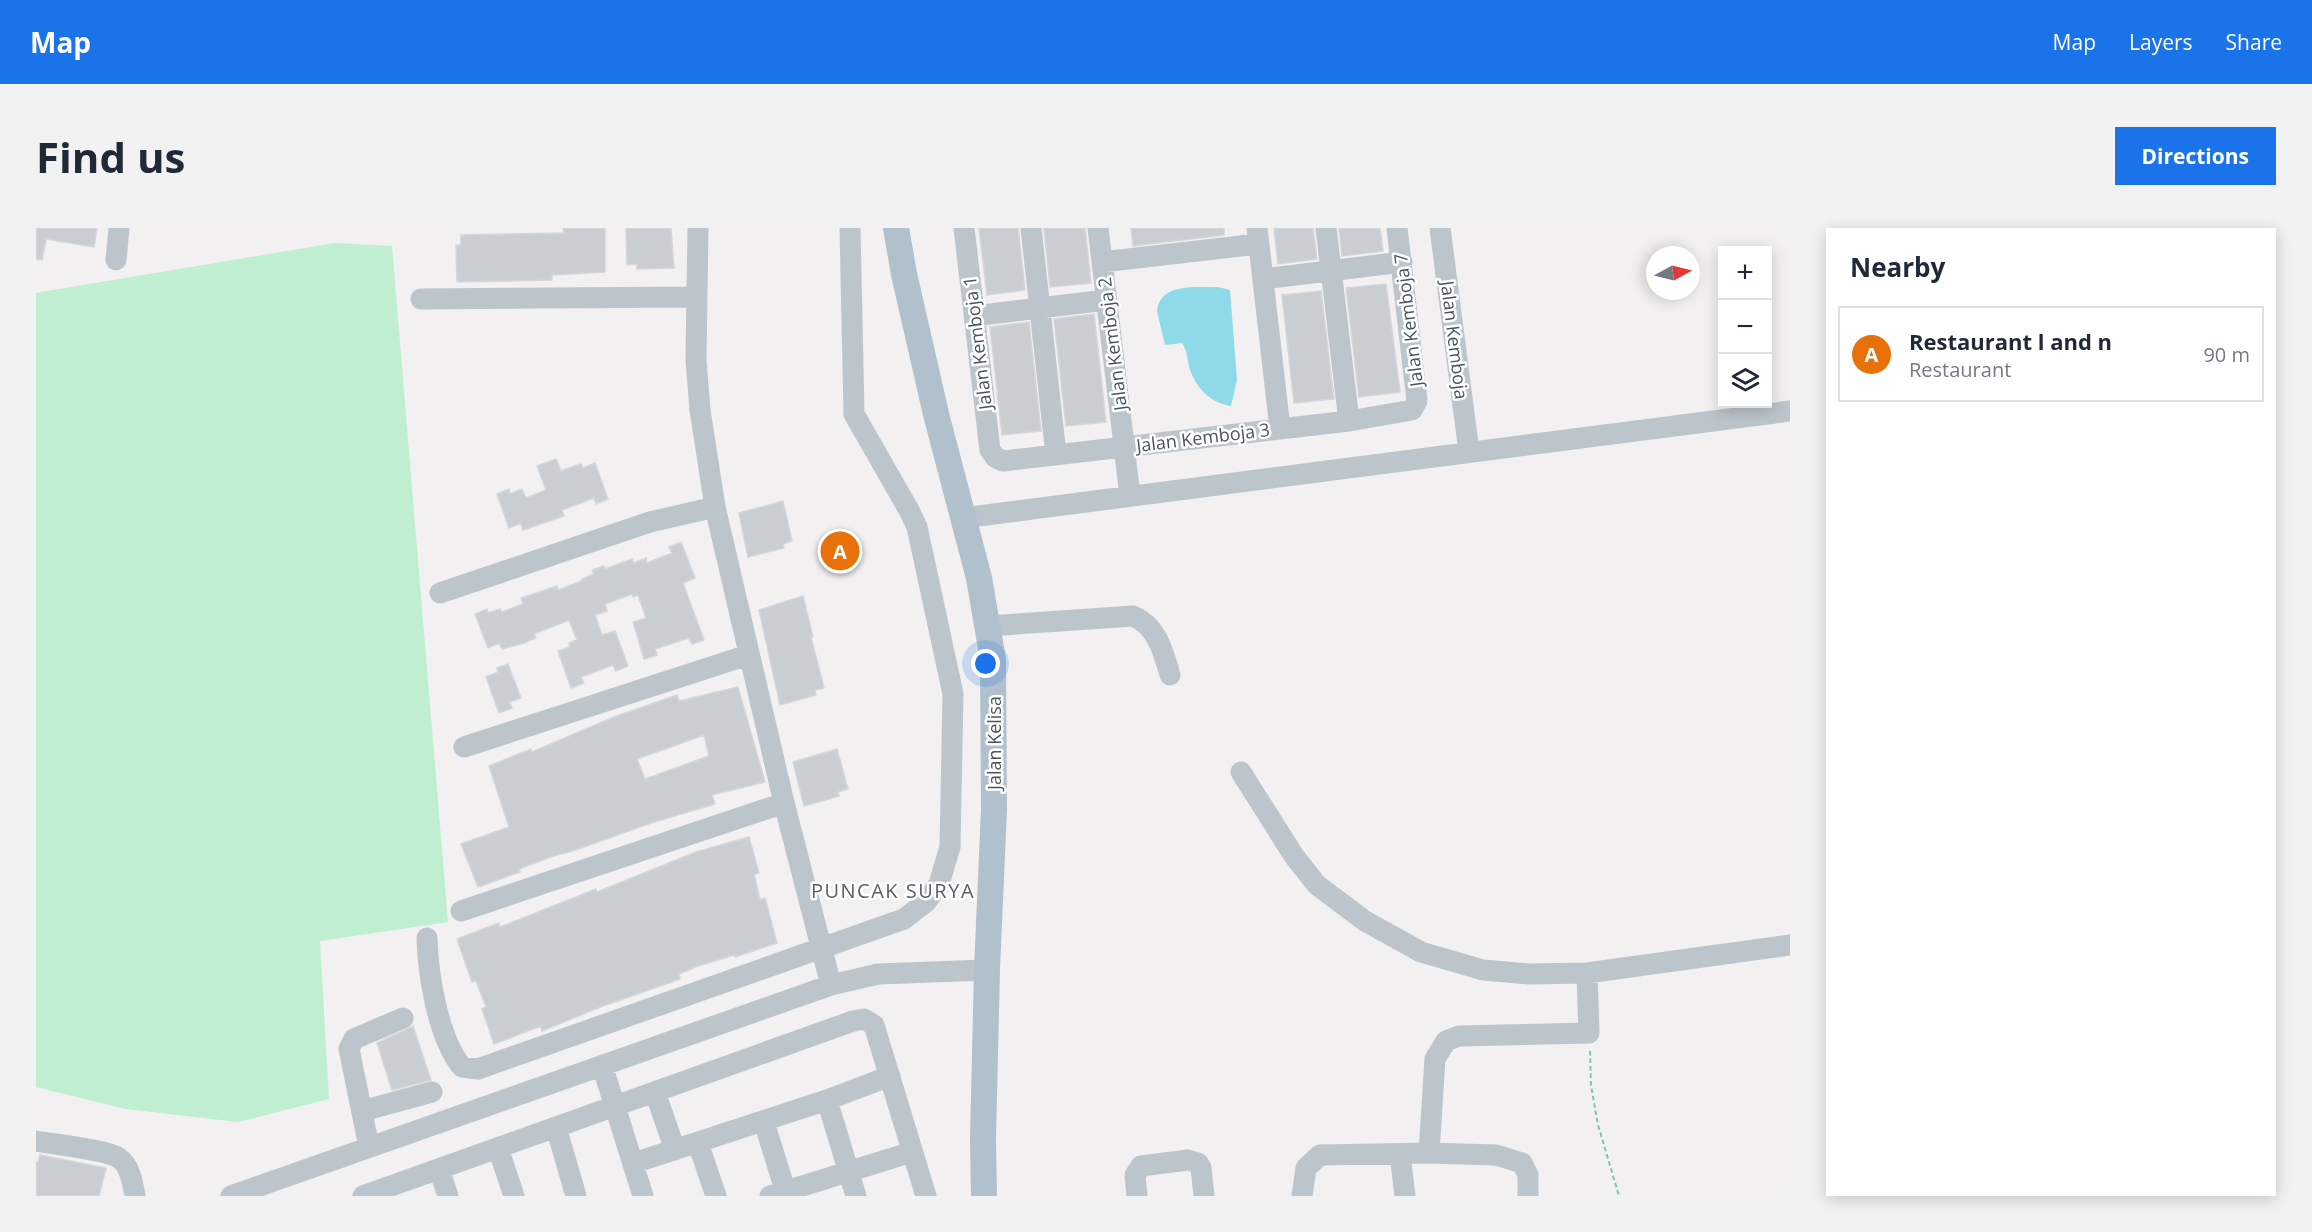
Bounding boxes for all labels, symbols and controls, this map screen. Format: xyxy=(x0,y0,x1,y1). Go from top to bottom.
text: Map xyxy=(30,23,91,61)
text: Map xyxy=(2053,28,2096,56)
text: Layers xyxy=(2129,28,2193,56)
text: Share xyxy=(2226,28,2282,56)
button: Directions xyxy=(2115,127,2276,185)
text: Find us xyxy=(36,128,185,185)
north arrow xyxy=(1646,246,1700,300)
map controls xyxy=(1718,246,1772,408)
button: + xyxy=(1718,246,1772,300)
text: Nearby xyxy=(1850,249,1945,285)
street label: Jalan Kemboja 7 xyxy=(1388,252,1428,390)
street label: Jalan Kemboja 1 xyxy=(957,275,997,413)
street label: Jalan Kemboja 2 xyxy=(1092,276,1132,414)
street label: Jalan Kemboja xyxy=(1436,277,1474,401)
button: − xyxy=(1718,300,1772,354)
text: Restaurant l and n xyxy=(1909,326,2112,356)
text: A xyxy=(1865,341,1878,368)
text: 90 m xyxy=(2203,341,2250,368)
button: layers xyxy=(1718,354,1772,408)
text: Restaurant xyxy=(1909,356,2011,383)
street label: Jalan Kemboja 3 xyxy=(1133,417,1271,457)
pin: A xyxy=(820,528,860,574)
your location xyxy=(971,649,1000,678)
street label: Jalan Kelisa xyxy=(982,696,1006,792)
district label: PUNCAK SURYA xyxy=(811,877,975,904)

